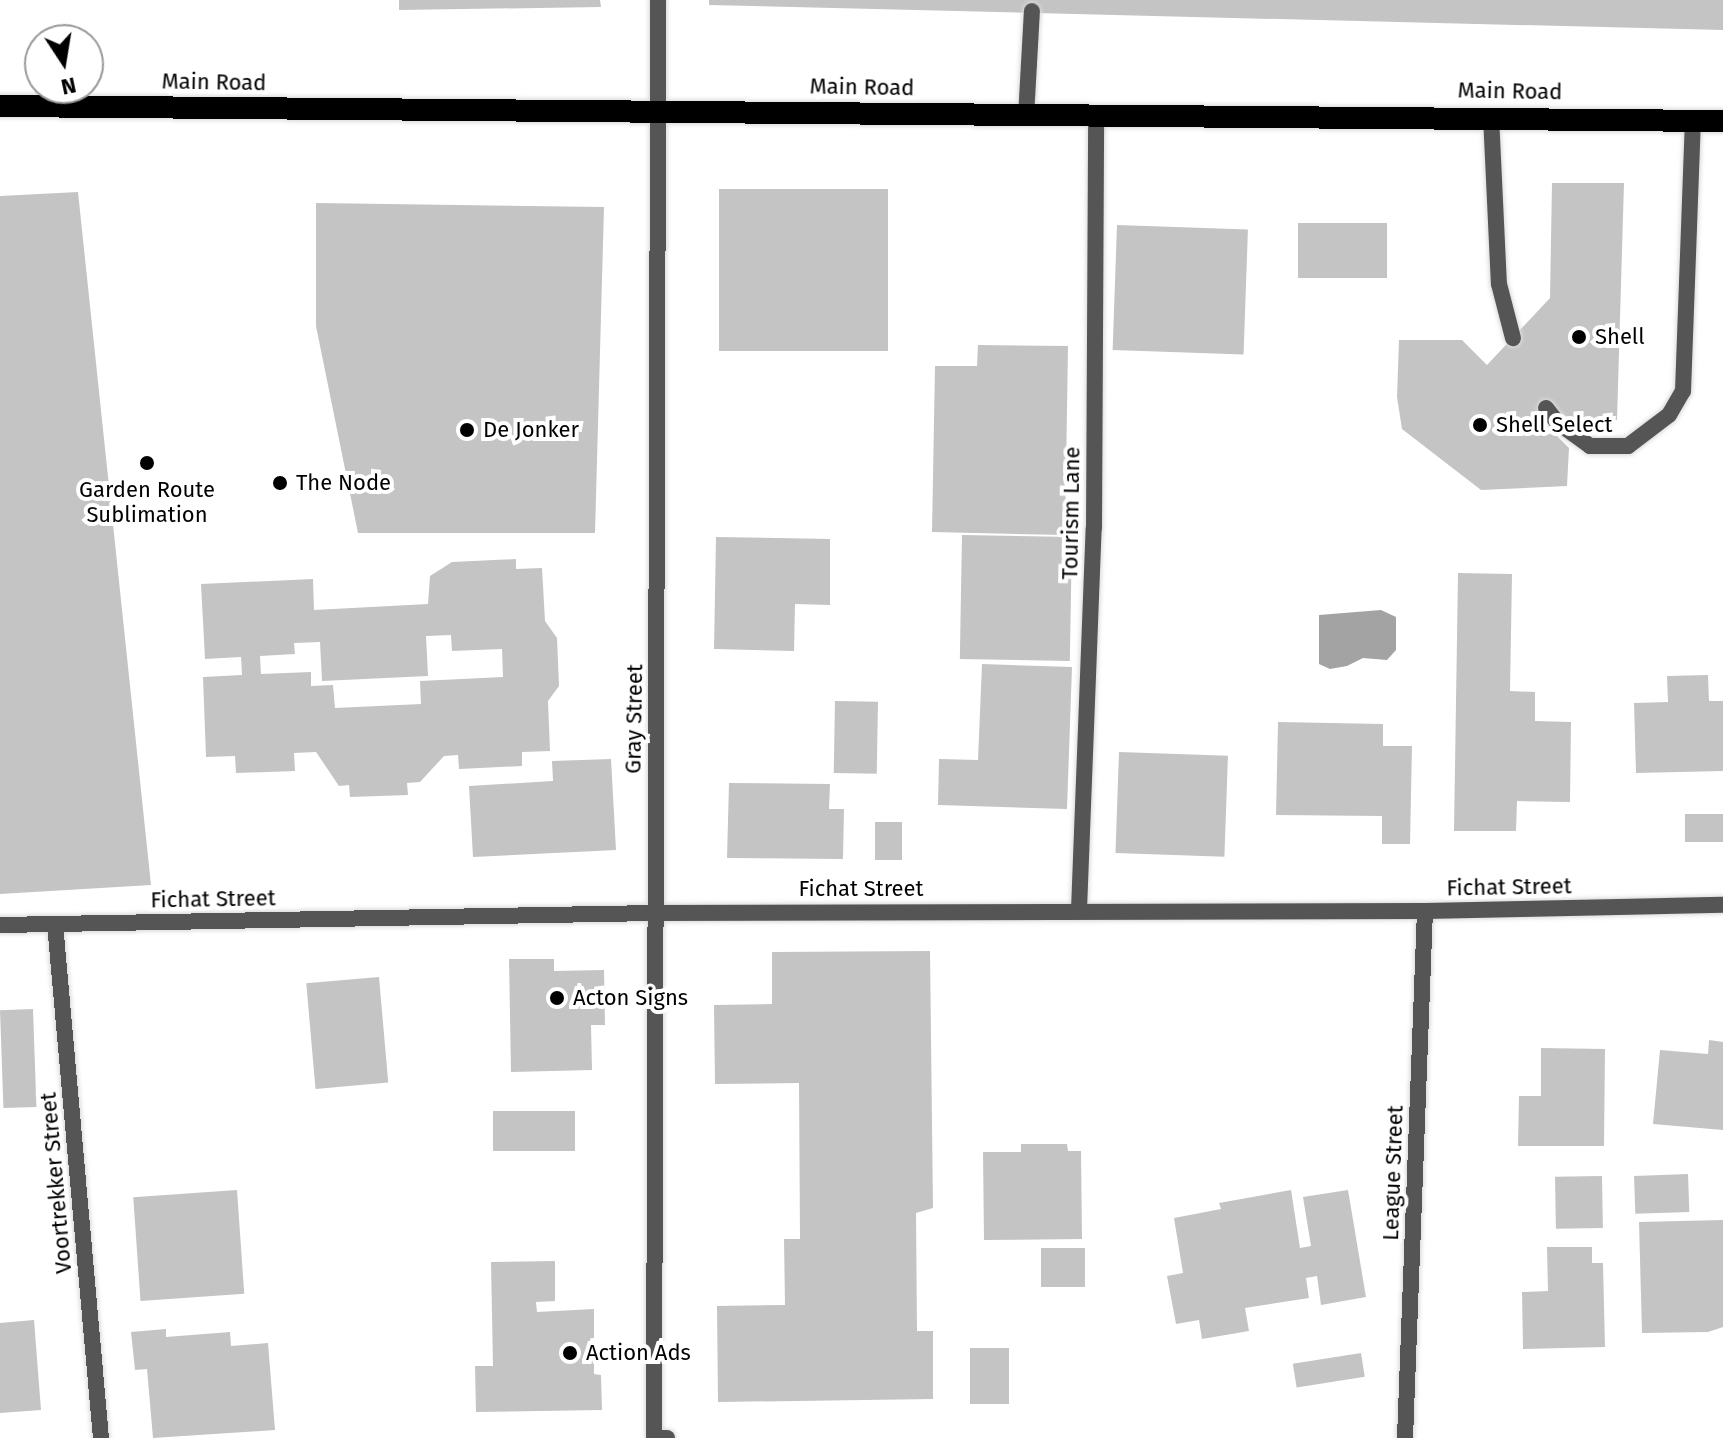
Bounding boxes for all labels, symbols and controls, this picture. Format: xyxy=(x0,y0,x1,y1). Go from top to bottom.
north arrow xyxy=(24,24,104,104)
street label: Main Road xyxy=(161,68,267,96)
text: N xyxy=(59,71,79,101)
street label: Main Road xyxy=(809,73,915,101)
street label: Main Road xyxy=(1457,77,1563,105)
place label: Shell xyxy=(1595,324,1645,350)
marker: Shell xyxy=(1570,328,1588,346)
place label: Shell Select xyxy=(1496,412,1612,438)
marker: Shell Select xyxy=(1471,416,1489,434)
place label: De Jonker xyxy=(483,417,579,443)
marker: De Jonker xyxy=(458,421,476,439)
street label: Tourism Lane xyxy=(1057,446,1085,580)
marker: Garden Route Sublimation xyxy=(138,454,156,472)
place label: The Node xyxy=(296,470,391,496)
marker: The Node xyxy=(271,474,289,492)
place label: Garden Route Sublimation xyxy=(79,476,215,528)
street label: Gray Street xyxy=(620,664,648,774)
street label: Fichat Street xyxy=(1446,873,1572,901)
street label: Fichat Street xyxy=(798,876,924,902)
street label: Fichat Street xyxy=(150,885,276,913)
place label: Acton Signs xyxy=(573,985,688,1011)
marker: Acton Signs xyxy=(548,989,566,1007)
street label: Voortrekker Street xyxy=(35,1091,77,1275)
street label: League Street xyxy=(1377,1105,1409,1241)
place label: Action Ads xyxy=(586,1340,691,1366)
marker: Action Ads xyxy=(561,1344,579,1362)

